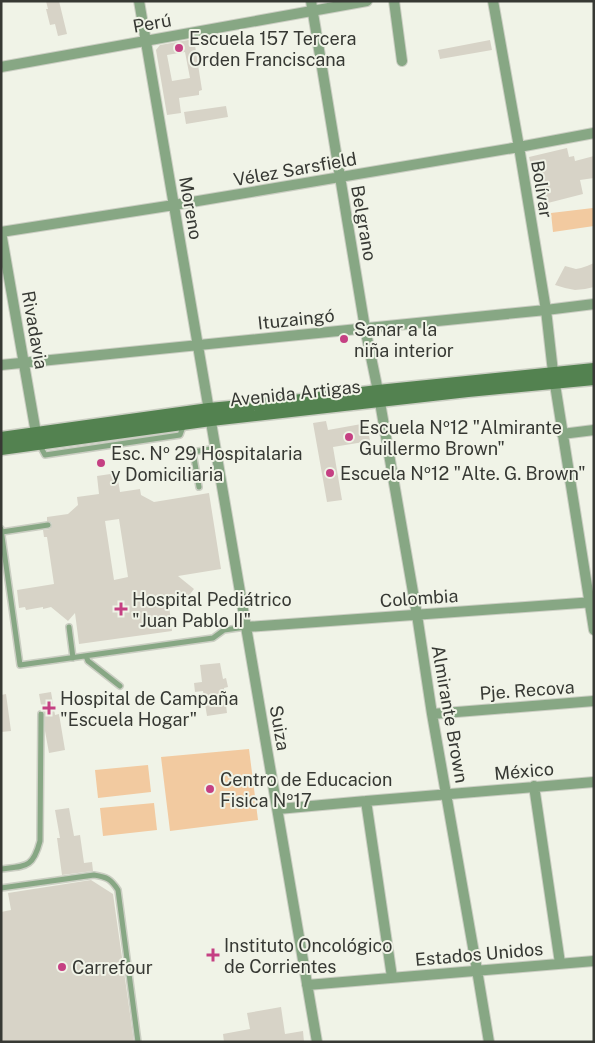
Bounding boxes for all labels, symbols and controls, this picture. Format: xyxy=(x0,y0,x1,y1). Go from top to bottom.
street label: Perú xyxy=(131,9,173,37)
place label: Escuela 157 Tercera Orden Franciscana xyxy=(189,28,356,70)
marker: Escuela 157 Tercera Orden Franciscana xyxy=(173,42,185,54)
street label: Vélez Sarsfield xyxy=(232,148,358,190)
street label: Bolívar xyxy=(527,159,557,219)
street label: Moreno xyxy=(175,175,207,241)
street label: Belgrano xyxy=(347,184,381,262)
street label: Rivadavia xyxy=(18,289,52,371)
street label: Ituzaingó xyxy=(257,305,335,333)
place label: Sanar a la niña interior xyxy=(354,319,454,361)
marker: Sanar a la niña interior xyxy=(338,333,350,345)
street label: Avenida Artigas xyxy=(228,376,362,410)
place label: Escuela Nº12 "Almirante Guillermo Brown" xyxy=(359,417,562,459)
marker: Escuela Nº12 "Almirante Guillermo Brown" xyxy=(343,431,355,443)
place label: Esc. Nº 29 Hospitalaria y Domiciliaria xyxy=(111,443,303,485)
marker: Esc. Nº 29 Hospitalaria y Domiciliaria xyxy=(95,457,107,469)
place label: Escuela Nº12 "Alte. G. Brown" xyxy=(340,463,586,484)
marker: Escuela Nº12 "Alte. G. Brown" xyxy=(324,467,336,479)
street label: Colombia xyxy=(379,585,459,611)
place label: Hospital Pediátrico "Juan Pablo II" xyxy=(132,589,292,631)
marker: Hospital Pediátrico "Juan Pablo II" xyxy=(114,602,128,616)
street label: Almirante Brown xyxy=(428,643,472,785)
street label: Pje. Recova xyxy=(479,676,575,704)
place label: Hospital de Campaña "Escuela Hogar" xyxy=(60,688,238,730)
marker: Hospital de Campaña "Escuela Hogar" xyxy=(42,701,56,715)
street label: Suiza xyxy=(266,704,294,752)
street label: México xyxy=(493,758,555,784)
place label: Centro de Educacion Fisica Nº17 xyxy=(220,769,392,811)
marker: Centro de Educacion Fisica Nº17 xyxy=(204,783,216,795)
place label: Instituto Oncológico de Corrientes xyxy=(224,935,392,977)
street label: Estados Unidos xyxy=(414,938,544,970)
marker: Instituto Oncológico de Corrientes xyxy=(206,948,220,962)
place label: Carrefour xyxy=(72,957,153,978)
marker: Carrefour xyxy=(56,961,68,973)

